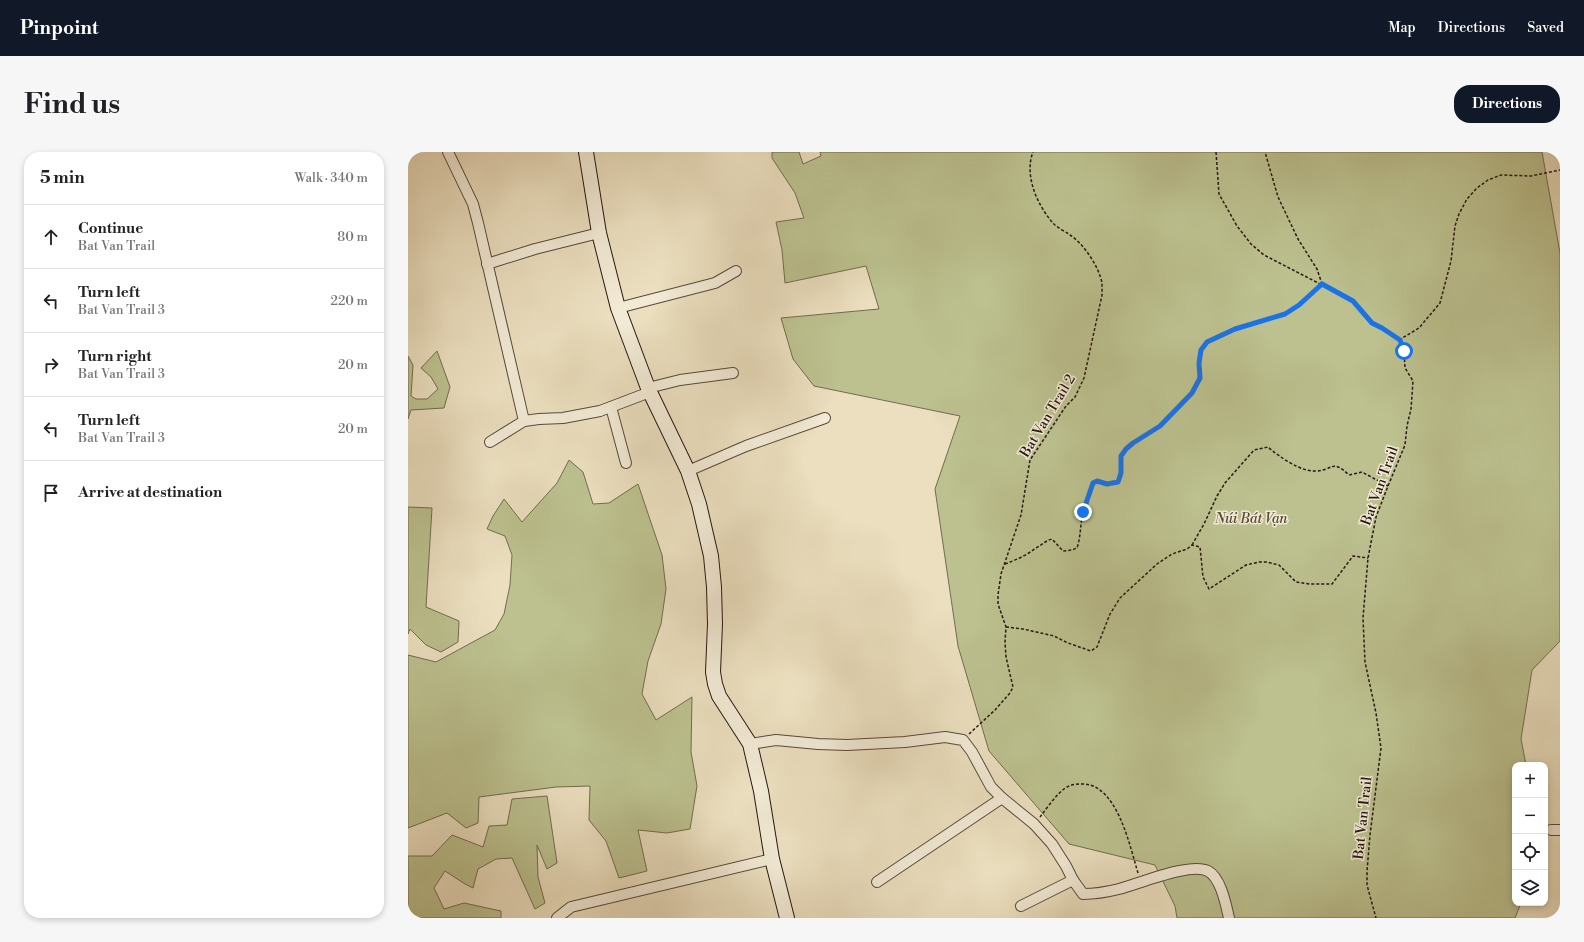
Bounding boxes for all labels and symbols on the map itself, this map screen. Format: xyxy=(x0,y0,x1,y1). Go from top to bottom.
route start xyxy=(1395,342,1413,360)
street label: Bat Van Trail 2 xyxy=(1016,371,1080,462)
street label: Bat Van Trail xyxy=(1357,444,1403,529)
route end xyxy=(1074,503,1092,521)
park label: Núi Bát Vạn xyxy=(1214,510,1287,528)
street label: Bat Van Trail xyxy=(1350,776,1376,861)

